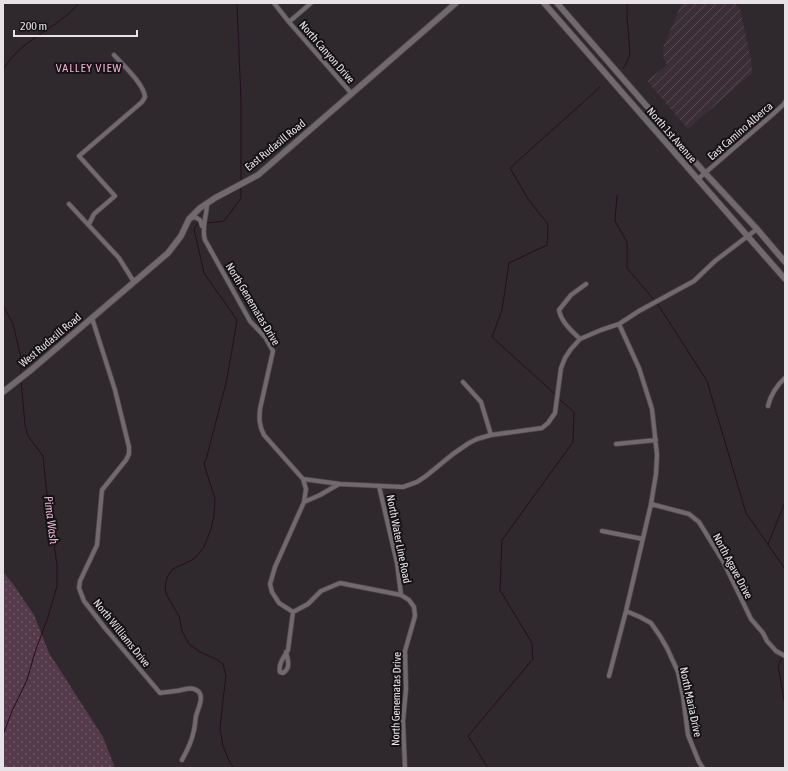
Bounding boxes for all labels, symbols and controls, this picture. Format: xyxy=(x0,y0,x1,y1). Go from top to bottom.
scale bar xyxy=(14,12,137,38)
text: 200 m xyxy=(20,19,47,33)
street label: North Canyon Drive xyxy=(297,19,357,85)
district label: VALLEY VIEW xyxy=(56,61,122,75)
street label: East Camino Alberca xyxy=(705,100,775,162)
street label: North 1st Avenue xyxy=(645,105,699,165)
street label: East Rudasill Road xyxy=(242,117,308,173)
street label: North Genematas Drive xyxy=(224,261,282,347)
street label: West Rudasill Road xyxy=(17,311,83,369)
street label: North Water Line Road xyxy=(385,494,413,584)
water label: Pima Wash xyxy=(41,495,61,545)
street label: North Agave Drive xyxy=(711,531,755,601)
street label: North Williams Drive xyxy=(91,597,153,669)
street label: North Genematas Drive xyxy=(389,652,403,746)
street label: North Maria Drive xyxy=(678,666,704,738)

